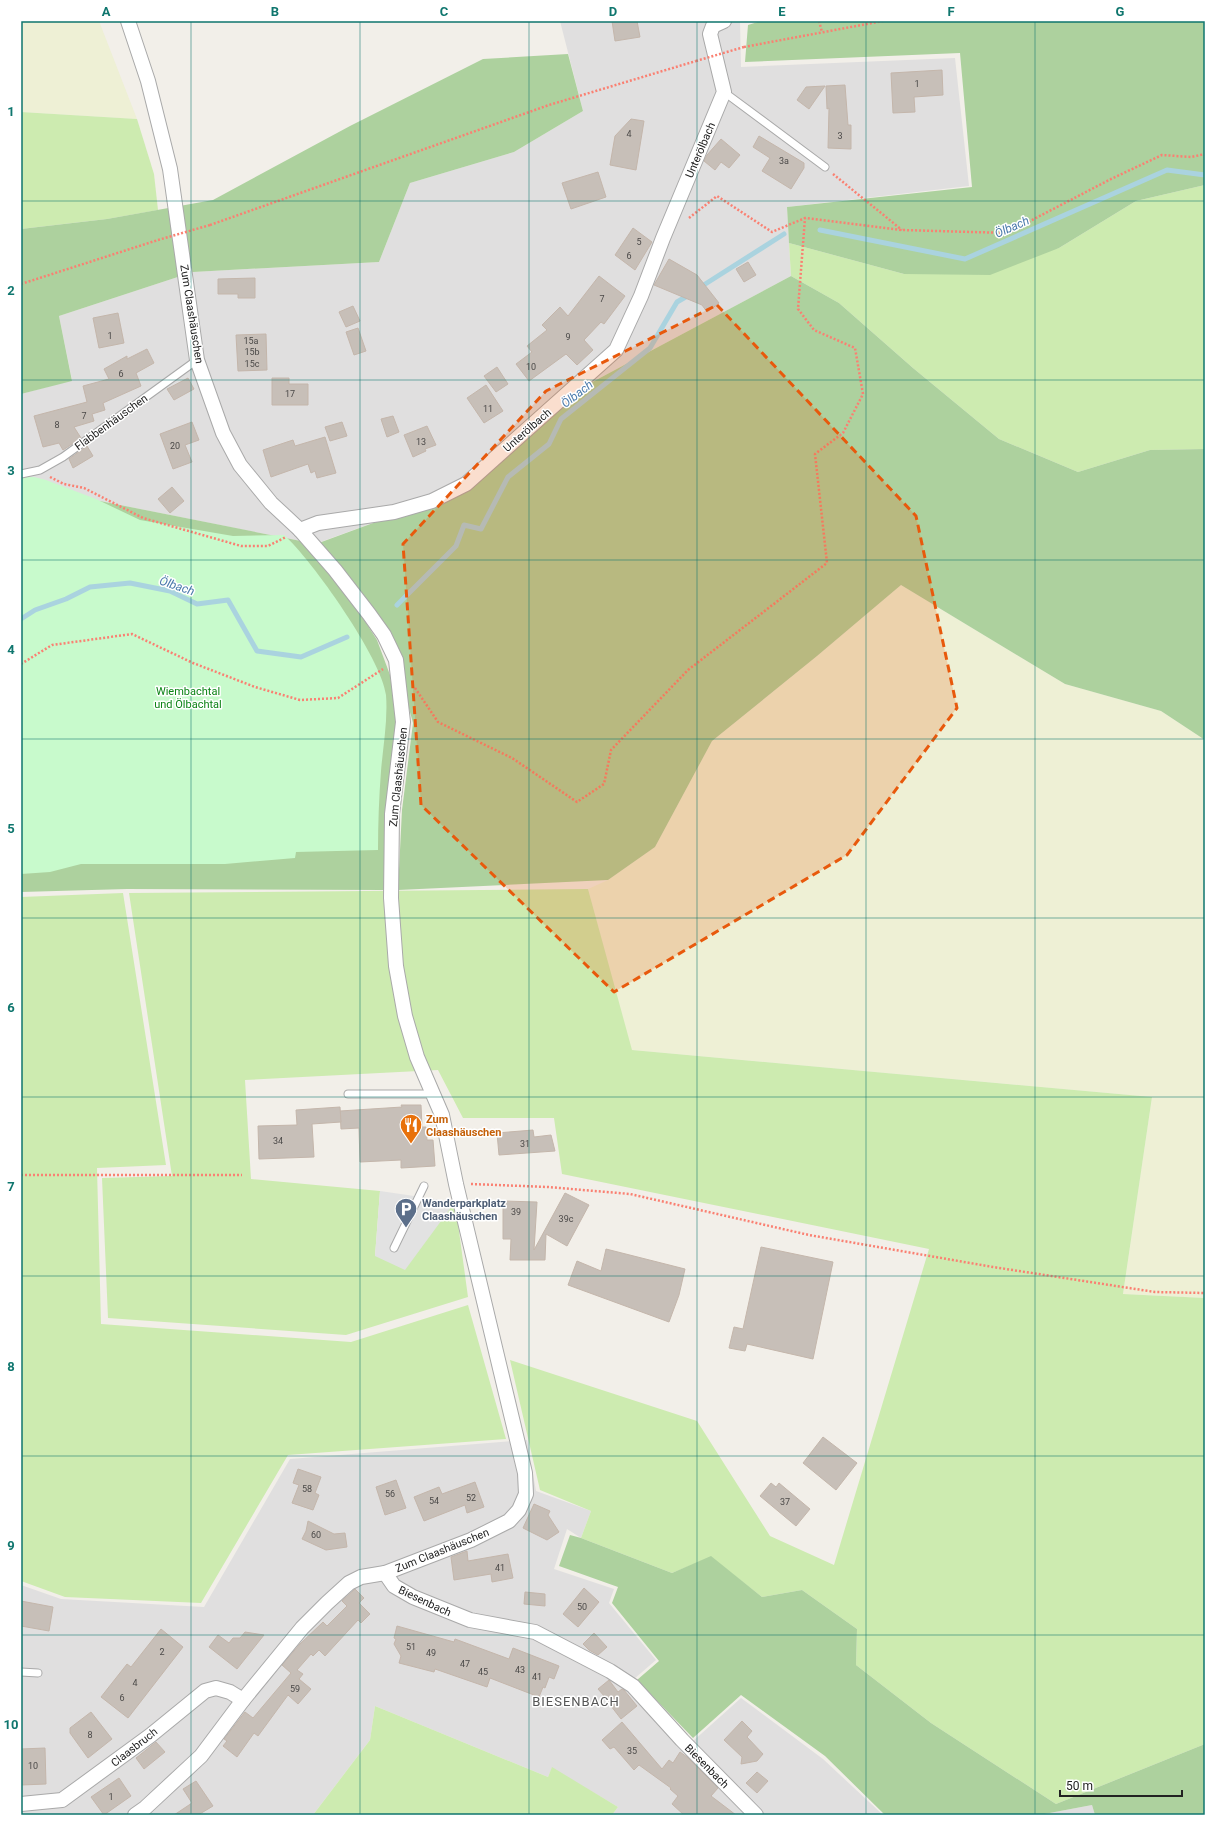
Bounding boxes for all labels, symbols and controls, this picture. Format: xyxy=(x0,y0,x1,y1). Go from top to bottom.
text: A xyxy=(102,4,111,19)
text: B xyxy=(271,4,279,19)
text: C xyxy=(440,4,449,19)
text: D xyxy=(609,4,617,19)
text: E xyxy=(778,4,786,19)
text: F xyxy=(947,4,955,19)
text: G xyxy=(1116,4,1125,19)
house number: 1 xyxy=(914,79,920,89)
text: 1 xyxy=(7,104,15,119)
street label: Unterölbach xyxy=(683,120,718,180)
house number: 4 xyxy=(626,129,632,139)
house number: 3 xyxy=(837,131,843,141)
house number: 3a xyxy=(779,156,789,166)
water label: Ölbach xyxy=(992,212,1031,241)
house number: 5 xyxy=(636,237,642,247)
house number: 6 xyxy=(626,251,632,261)
street label: Zum Claashäuschen xyxy=(177,264,206,364)
text: 2 xyxy=(7,283,15,298)
house number: 7 xyxy=(599,294,605,304)
house number: 1 xyxy=(107,331,113,341)
house number: 9 xyxy=(565,332,571,342)
house number: 15a xyxy=(243,336,259,346)
house number: 15b xyxy=(244,347,260,357)
house number: 15c xyxy=(245,359,260,369)
house number: 10 xyxy=(526,362,536,372)
house number: 6 xyxy=(118,369,124,379)
water label: Ölbach xyxy=(558,377,596,411)
house number: 17 xyxy=(285,389,295,399)
street label: Flabbenhäuschen xyxy=(72,392,150,453)
house number: 11 xyxy=(483,404,493,414)
street label: Unterölbach xyxy=(501,406,554,455)
house number: 7 xyxy=(81,411,87,421)
house number: 8 xyxy=(54,420,60,430)
house number: 13 xyxy=(416,437,426,447)
house number: 20 xyxy=(170,441,180,451)
text: 3 xyxy=(7,463,15,478)
water label: Ölbach xyxy=(158,573,197,599)
text: 4 xyxy=(7,642,15,657)
park label: Wiembachtal und Ölbachtal xyxy=(154,685,222,711)
street label: Zum Claashäuschen xyxy=(387,727,410,827)
text: 5 xyxy=(7,821,15,836)
text: 6 xyxy=(7,1000,15,1015)
restaurant icon: Zum Claashäuschen xyxy=(398,1112,424,1145)
place label: Zum Claashäuschen xyxy=(426,1113,501,1139)
house number: 34 xyxy=(273,1136,283,1146)
house number: 31 xyxy=(520,1139,530,1149)
text: 7 xyxy=(7,1179,15,1194)
parking icon: Wanderparkplatz Claashäuschen xyxy=(393,1196,419,1229)
place label: Wanderparkplatz Claashäuschen xyxy=(422,1197,506,1223)
house number: 39 xyxy=(511,1207,521,1217)
house number: 39c xyxy=(559,1214,574,1224)
text: 8 xyxy=(7,1359,15,1374)
house number: 58 xyxy=(302,1484,312,1494)
house number: 56 xyxy=(385,1489,395,1499)
house number: 52 xyxy=(466,1493,476,1503)
house number: 54 xyxy=(429,1496,439,1506)
house number: 37 xyxy=(780,1497,790,1507)
street label: Zum Claashäuschen xyxy=(393,1526,491,1575)
house number: 60 xyxy=(311,1530,321,1540)
text: 9 xyxy=(7,1538,15,1553)
house number: 41 xyxy=(495,1563,505,1573)
street label: Biesenbach xyxy=(396,1584,453,1619)
house number: 50 xyxy=(577,1602,587,1612)
house number: 51 xyxy=(406,1642,416,1652)
house number: 2 xyxy=(159,1647,165,1657)
house number: 49 xyxy=(426,1648,436,1658)
house number: 47 xyxy=(460,1659,470,1669)
house number: 43 xyxy=(515,1665,525,1675)
house number: 45 xyxy=(478,1667,488,1677)
house number: 41 xyxy=(532,1672,542,1682)
house number: 4 xyxy=(132,1678,138,1688)
house number: 59 xyxy=(290,1684,300,1694)
house number: 6 xyxy=(119,1693,125,1703)
district label: BIESENBACH xyxy=(532,1694,620,1709)
text: 10 xyxy=(4,1717,18,1732)
street label: Claasbruch xyxy=(109,1725,160,1770)
house number: 8 xyxy=(87,1730,93,1740)
street label: Biesenbach xyxy=(682,1742,731,1791)
house number: 35 xyxy=(627,1746,637,1756)
house number: 10 xyxy=(28,1761,38,1771)
scale bar xyxy=(1060,1772,1182,1798)
text: 50 m xyxy=(1066,1779,1093,1793)
house number: 1 xyxy=(108,1792,114,1802)

